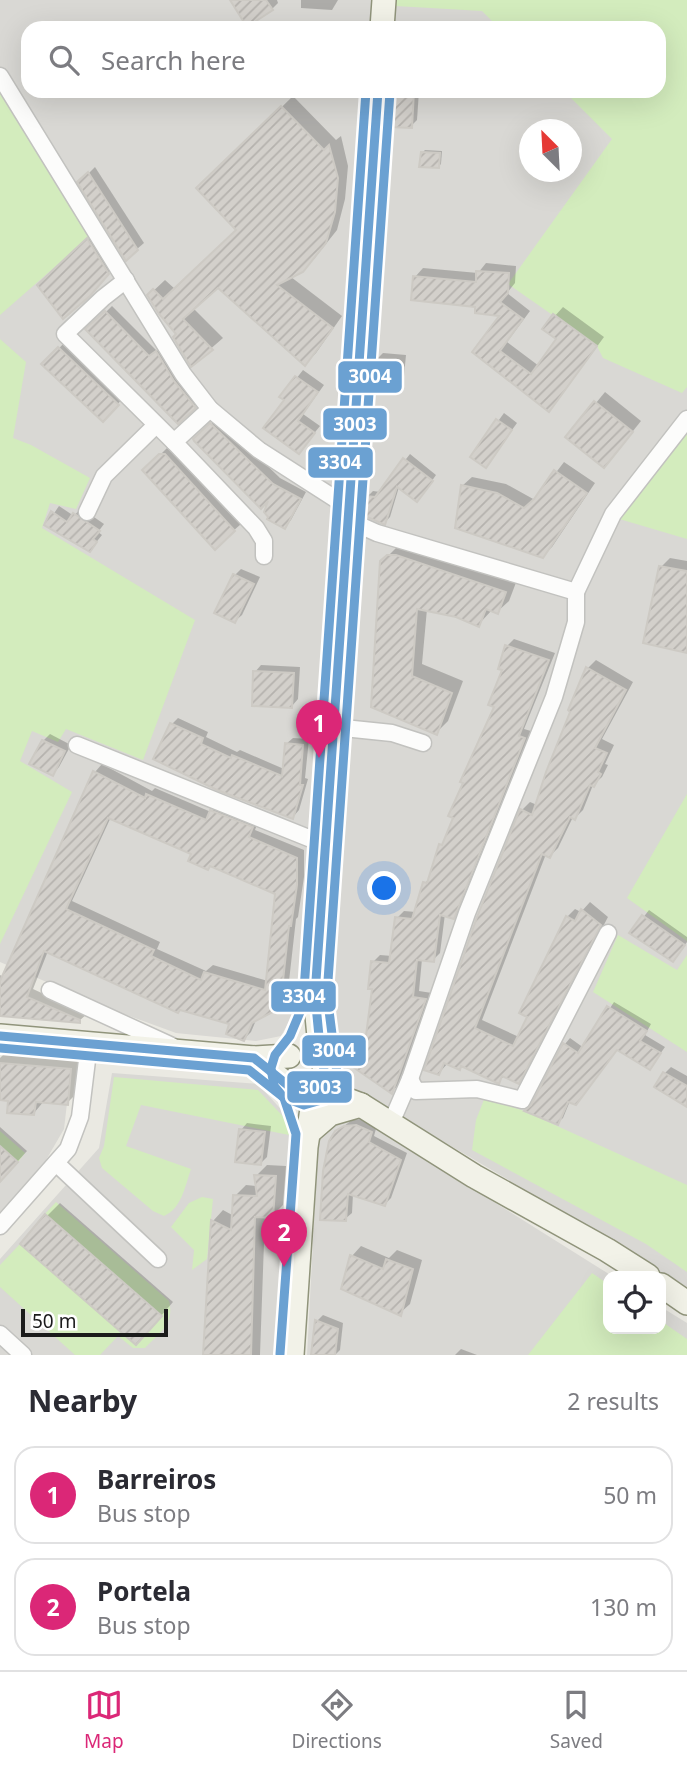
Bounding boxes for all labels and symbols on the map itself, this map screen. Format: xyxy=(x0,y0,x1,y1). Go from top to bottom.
north arrow xyxy=(519,119,582,182)
line badge: 3004 xyxy=(337,360,403,394)
text: 3004 xyxy=(348,363,392,389)
line badge: 3003 xyxy=(322,407,388,441)
text: 3003 xyxy=(333,411,377,437)
line badge: 3304 xyxy=(307,446,374,479)
text: 3304 xyxy=(318,449,362,475)
pin: 1 xyxy=(296,700,342,758)
your location xyxy=(367,871,401,905)
line badge: 3304 xyxy=(270,980,337,1013)
text: 3304 xyxy=(282,983,326,1009)
line badge: 3004 xyxy=(301,1034,367,1067)
text: 3004 xyxy=(312,1037,356,1063)
line badge: 3003 xyxy=(286,1070,353,1104)
text: 3003 xyxy=(298,1074,342,1100)
pin: 2 xyxy=(261,1209,307,1267)
scale bar xyxy=(21,1306,168,1338)

